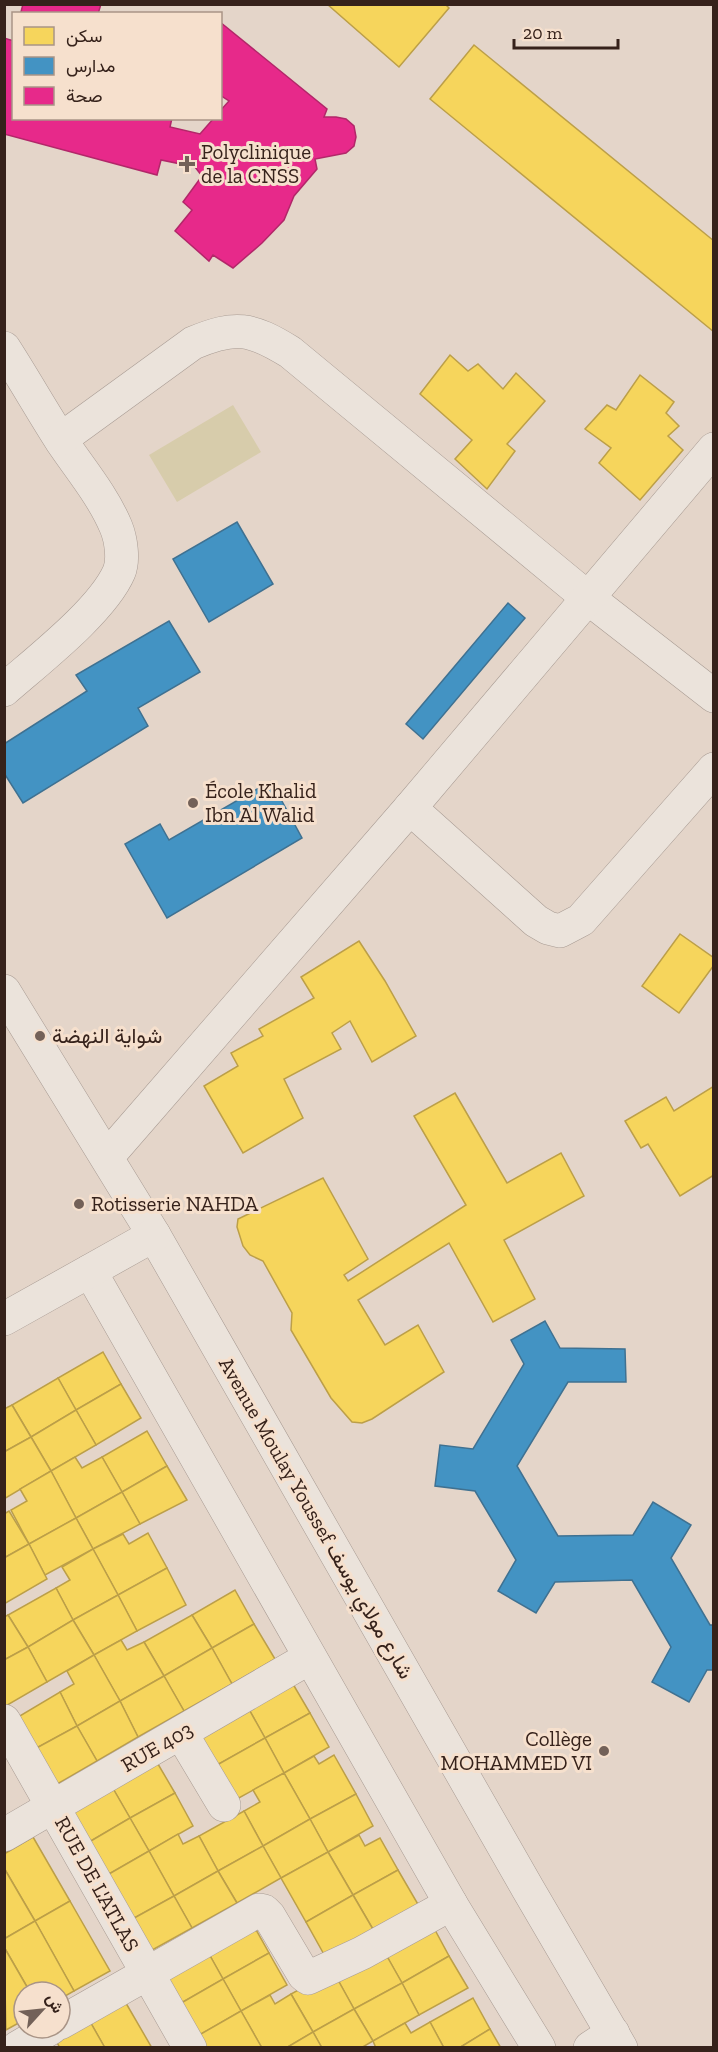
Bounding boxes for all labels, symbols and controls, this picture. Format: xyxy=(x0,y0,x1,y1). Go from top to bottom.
legend xyxy=(12,12,222,120)
scale bar xyxy=(514,12,618,50)
text: 20 m xyxy=(523,22,563,44)
text: سكن xyxy=(66,25,102,47)
text: مدارس xyxy=(66,55,115,77)
text: صحة xyxy=(66,85,103,107)
place label: Polyclinique de la CNSS xyxy=(201,139,311,188)
marker: Polyclinique de la CNSS xyxy=(178,155,196,173)
place label: École Khalid Ibn Al Walid xyxy=(205,778,317,827)
marker: École Khalid Ibn Al Walid xyxy=(186,796,200,810)
place label: شواية النهضة xyxy=(52,1023,162,1049)
marker: شواية النهضة xyxy=(33,1029,47,1043)
place label: Rotisserie NAHDA xyxy=(91,1191,258,1216)
marker: Rotisserie NAHDA xyxy=(72,1197,86,1211)
street label: Avenue Moulay Youssef شارع مولاي يوسف xyxy=(209,1353,419,1685)
street label: RUE 403 xyxy=(116,1716,197,1777)
place label: Collège MOHAMMED VI xyxy=(441,1726,592,1775)
marker: Collège MOHAMMED VI xyxy=(597,1744,611,1758)
street label: RUE DE L'ATLAS xyxy=(50,1812,145,1956)
north arrow xyxy=(12,1980,72,2040)
text: ش xyxy=(42,1991,68,2016)

